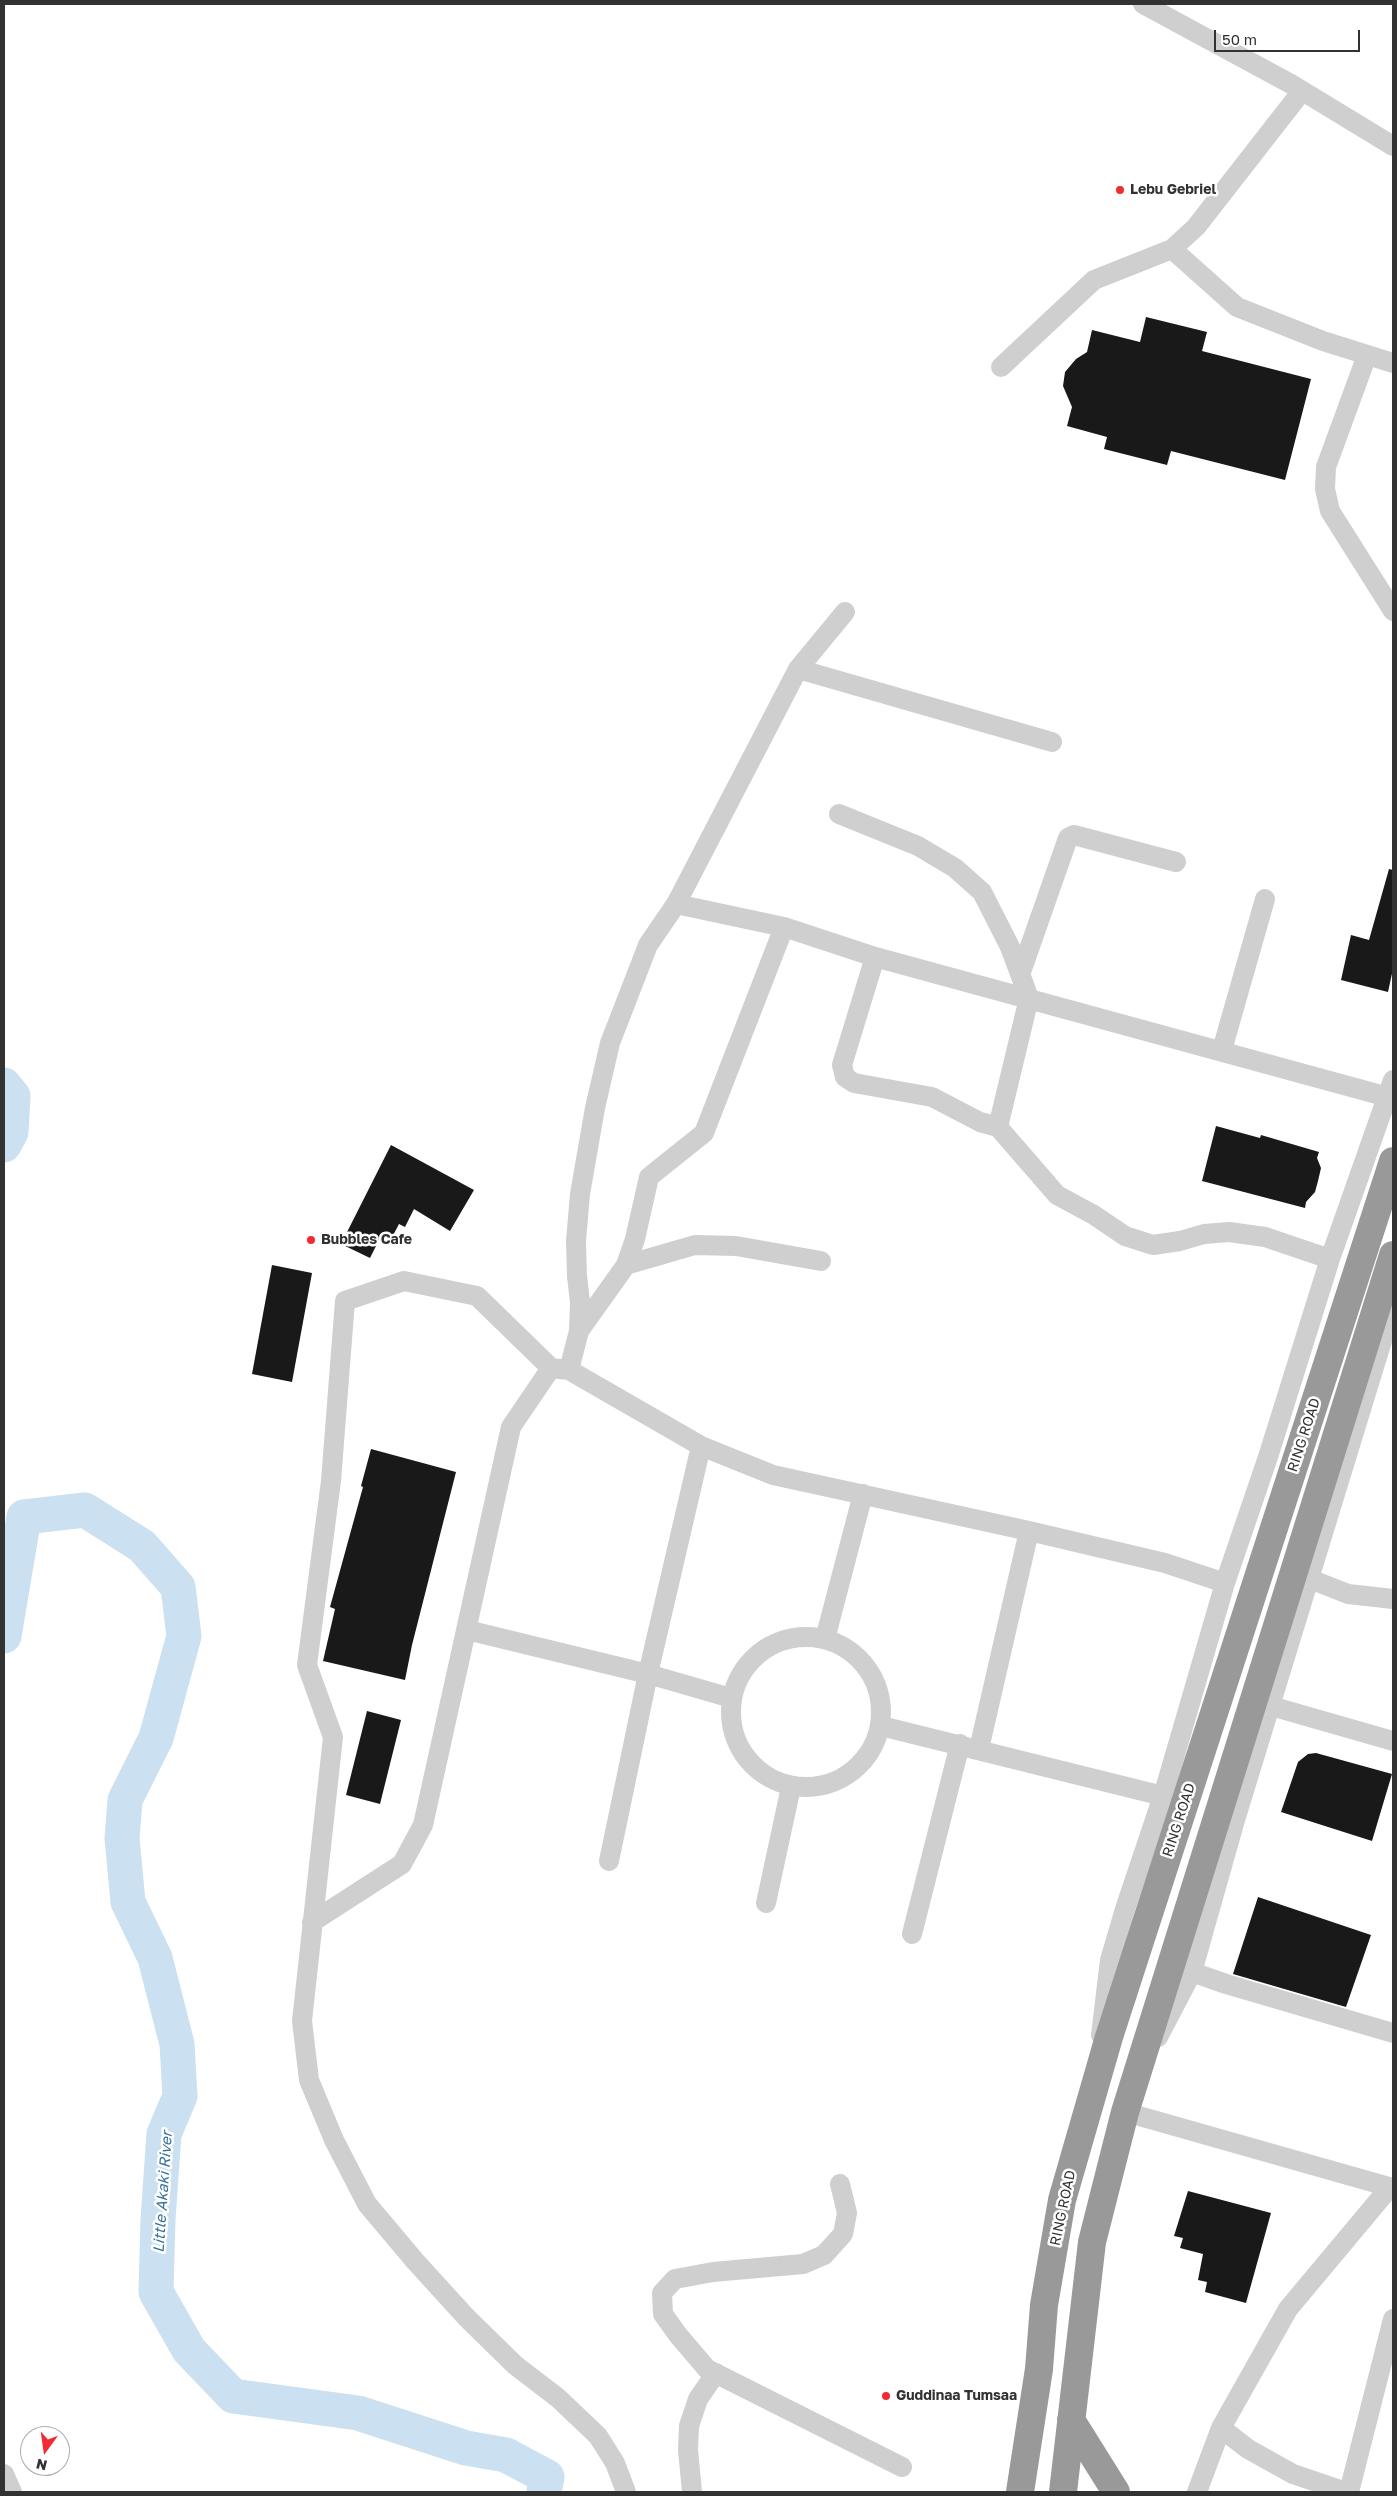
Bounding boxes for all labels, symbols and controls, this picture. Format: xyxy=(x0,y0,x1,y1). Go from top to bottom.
scale bar xyxy=(1217,20,1363,52)
text: 50 m xyxy=(1222,30,1257,48)
place label: Lebu Gebriel xyxy=(1130,182,1216,198)
marker: Lebu Gebriel xyxy=(1114,184,1126,196)
place label: Bubbles Cafe xyxy=(321,1232,412,1248)
marker: Bubbles Cafe xyxy=(305,1234,317,1246)
street label: RING ROAD xyxy=(1284,1396,1324,1474)
street label: RING ROAD xyxy=(1159,1781,1199,1859)
water label: Little Akaki River xyxy=(150,2131,176,2253)
street label: RING ROAD xyxy=(1047,2169,1079,2247)
place label: Guddinaa Tumsaa xyxy=(896,2388,1017,2404)
marker: Guddinaa Tumsaa xyxy=(880,2390,892,2402)
north arrow xyxy=(20,2426,70,2476)
text: N xyxy=(34,2456,49,2475)

